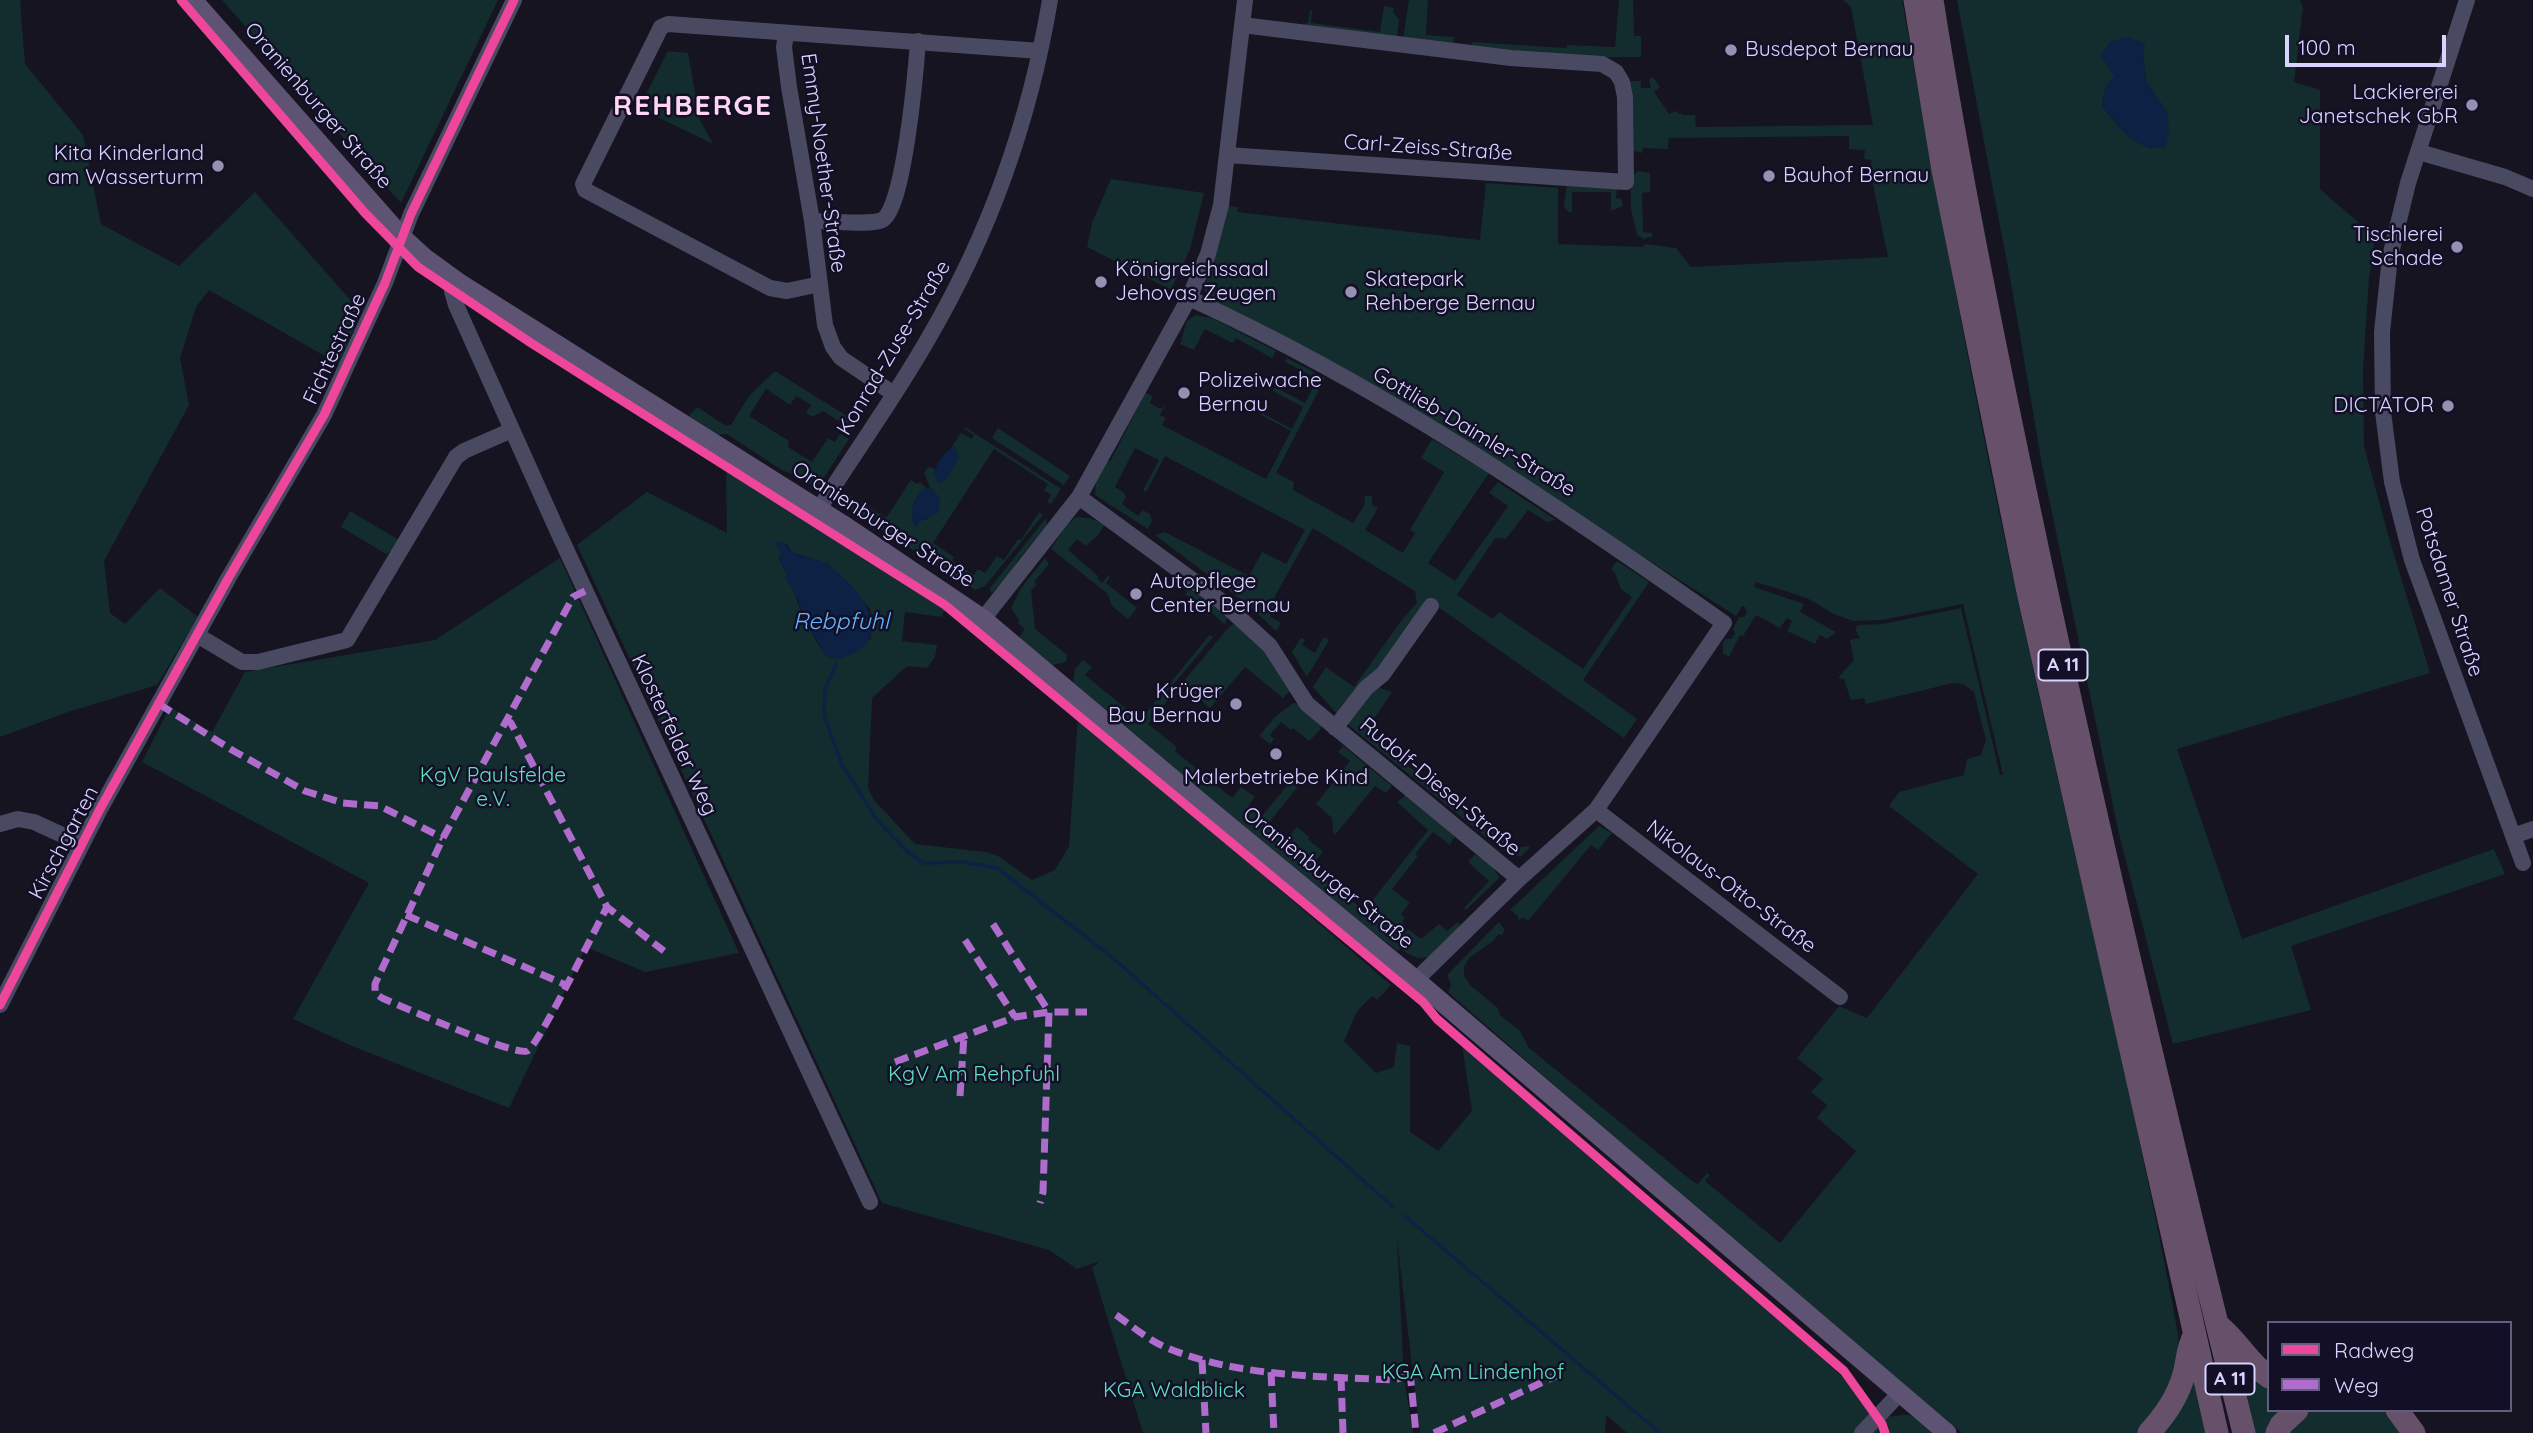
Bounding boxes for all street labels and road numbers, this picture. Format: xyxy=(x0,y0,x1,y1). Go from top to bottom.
street label: Oranienburger Straße xyxy=(239,18,397,194)
street label: Emmy-Noether-Straße xyxy=(795,52,851,274)
street label: Carl-Zeiss-Straße xyxy=(1343,130,1513,166)
street label: Konrad-Zuse-Straße xyxy=(832,256,956,440)
street label: Fichtestraße xyxy=(298,289,372,409)
street label: Gottlieb-Daimler-Straße xyxy=(1368,361,1580,503)
street label: Oranienburger Straße xyxy=(787,457,979,593)
street label: Potsdamer Straße xyxy=(2410,504,2488,680)
street label: Klosterfelder Weg xyxy=(626,650,722,820)
road number: A 11 xyxy=(2038,650,2088,680)
street label: Rudolf-Diesel-Straße xyxy=(1355,712,1525,862)
street label: Kirschgarten xyxy=(24,782,104,904)
street label: Oranienburger Straße xyxy=(1238,801,1418,955)
street label: Nikolaus-Otto-Straße xyxy=(1641,815,1821,959)
road number: A 11 xyxy=(2206,1364,2254,1394)

